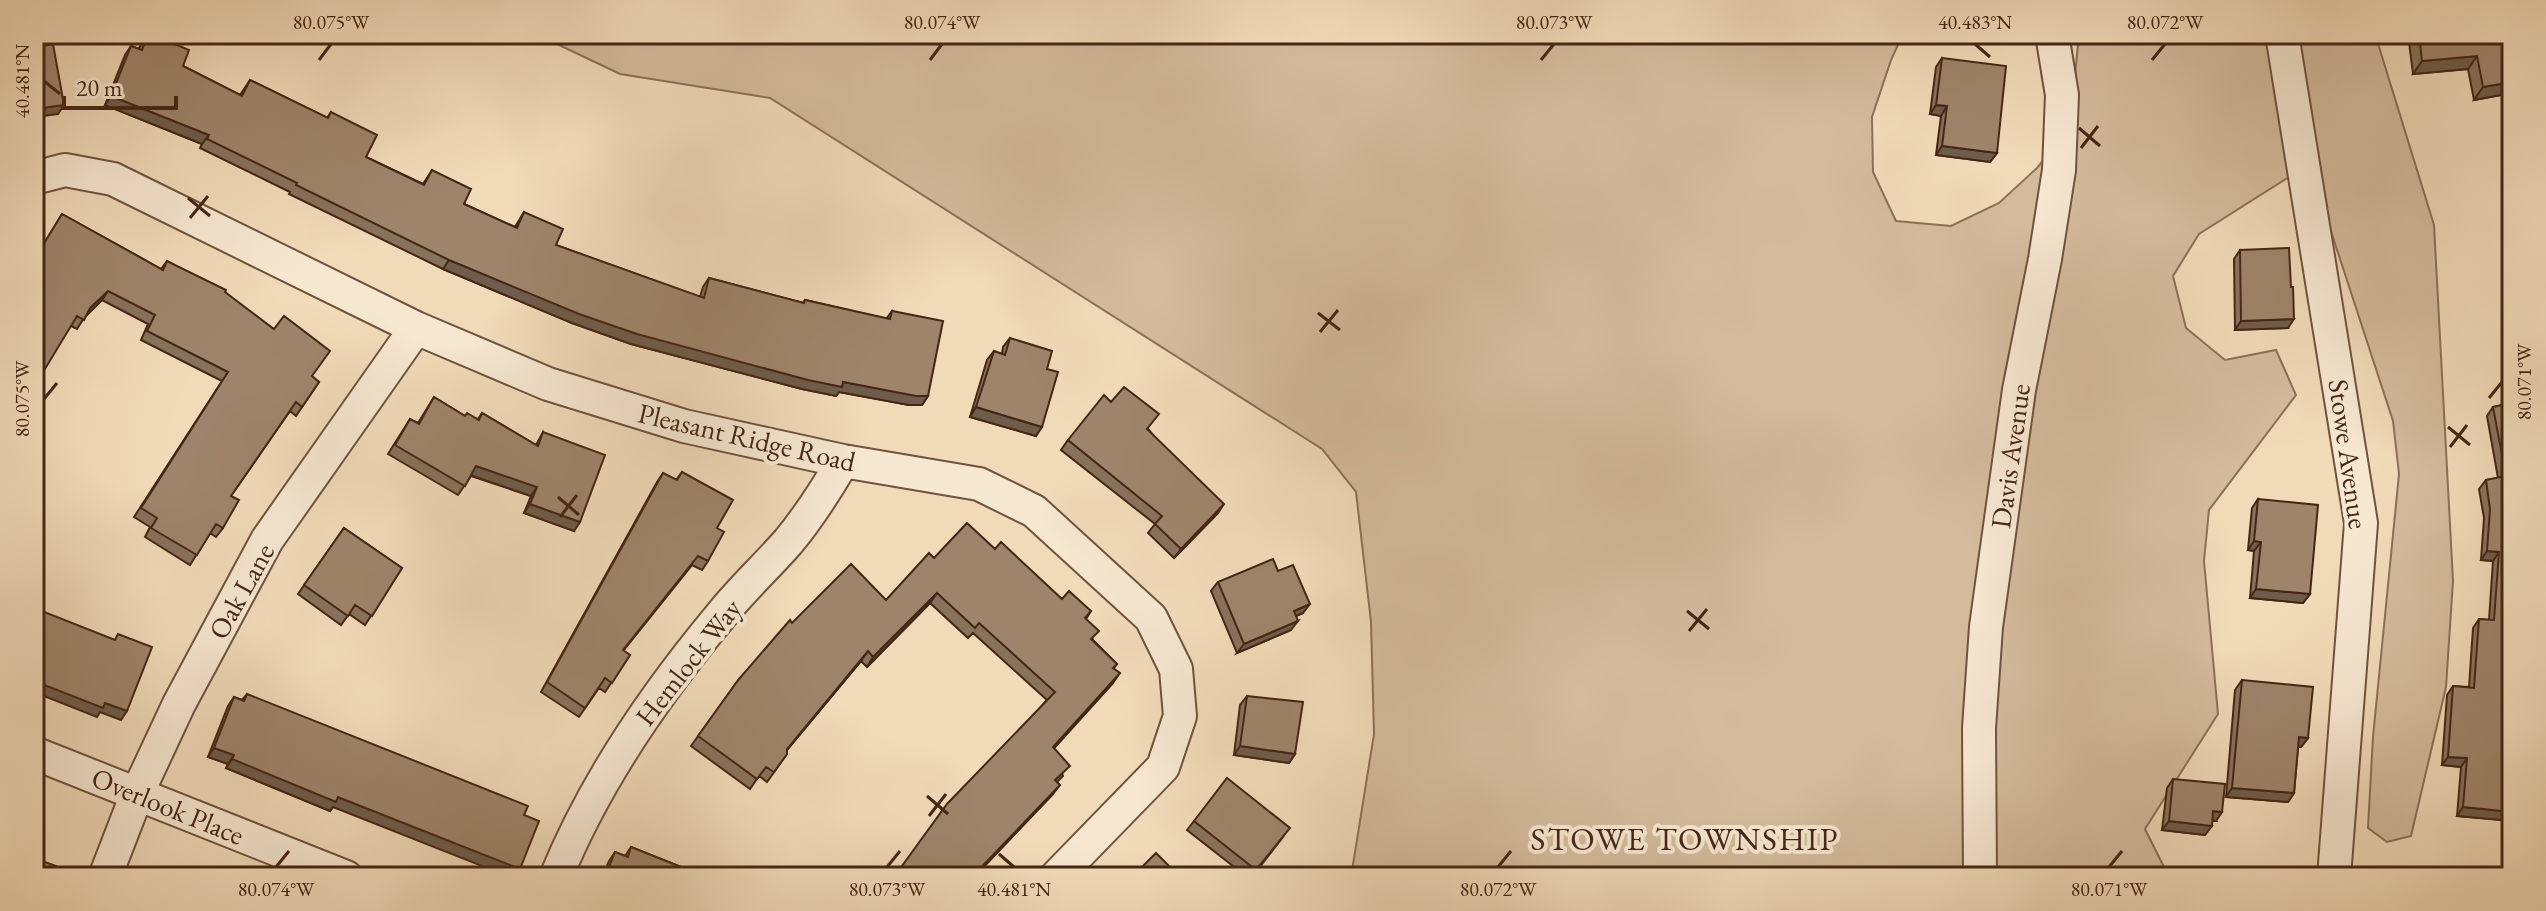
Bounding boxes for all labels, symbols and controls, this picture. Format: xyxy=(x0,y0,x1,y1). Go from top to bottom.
text: 80.075°W xyxy=(293,9,370,35)
text: 80.074°W xyxy=(904,9,981,35)
text: 80.073°W xyxy=(1516,9,1593,35)
text: 40.483°N xyxy=(1938,9,2012,35)
text: 80.072°W xyxy=(2127,9,2204,35)
text: 40.481°N xyxy=(9,44,35,118)
scale bar xyxy=(64,60,176,110)
text: 20 m xyxy=(76,72,123,103)
text: 80.071°W xyxy=(2511,343,2537,420)
text: 80.075°W xyxy=(9,360,35,437)
street label: Stowe Avenue xyxy=(2321,377,2377,531)
street label: Davis Avenue xyxy=(1982,381,2038,531)
street label: Pleasant Ridge Road xyxy=(635,394,860,480)
street label: Oak Lane xyxy=(200,537,282,645)
street label: Hemlock Way xyxy=(627,590,749,733)
street label: Overlook Place xyxy=(87,759,249,853)
district label: STOWE TOWNSHIP xyxy=(1531,818,1839,860)
text: 80.074°W xyxy=(238,876,315,902)
text: 80.073°W xyxy=(849,876,926,902)
text: 40.481°N xyxy=(977,876,1051,902)
text: 80.072°W xyxy=(1460,876,1537,902)
text: 80.071°W xyxy=(2071,876,2148,902)

